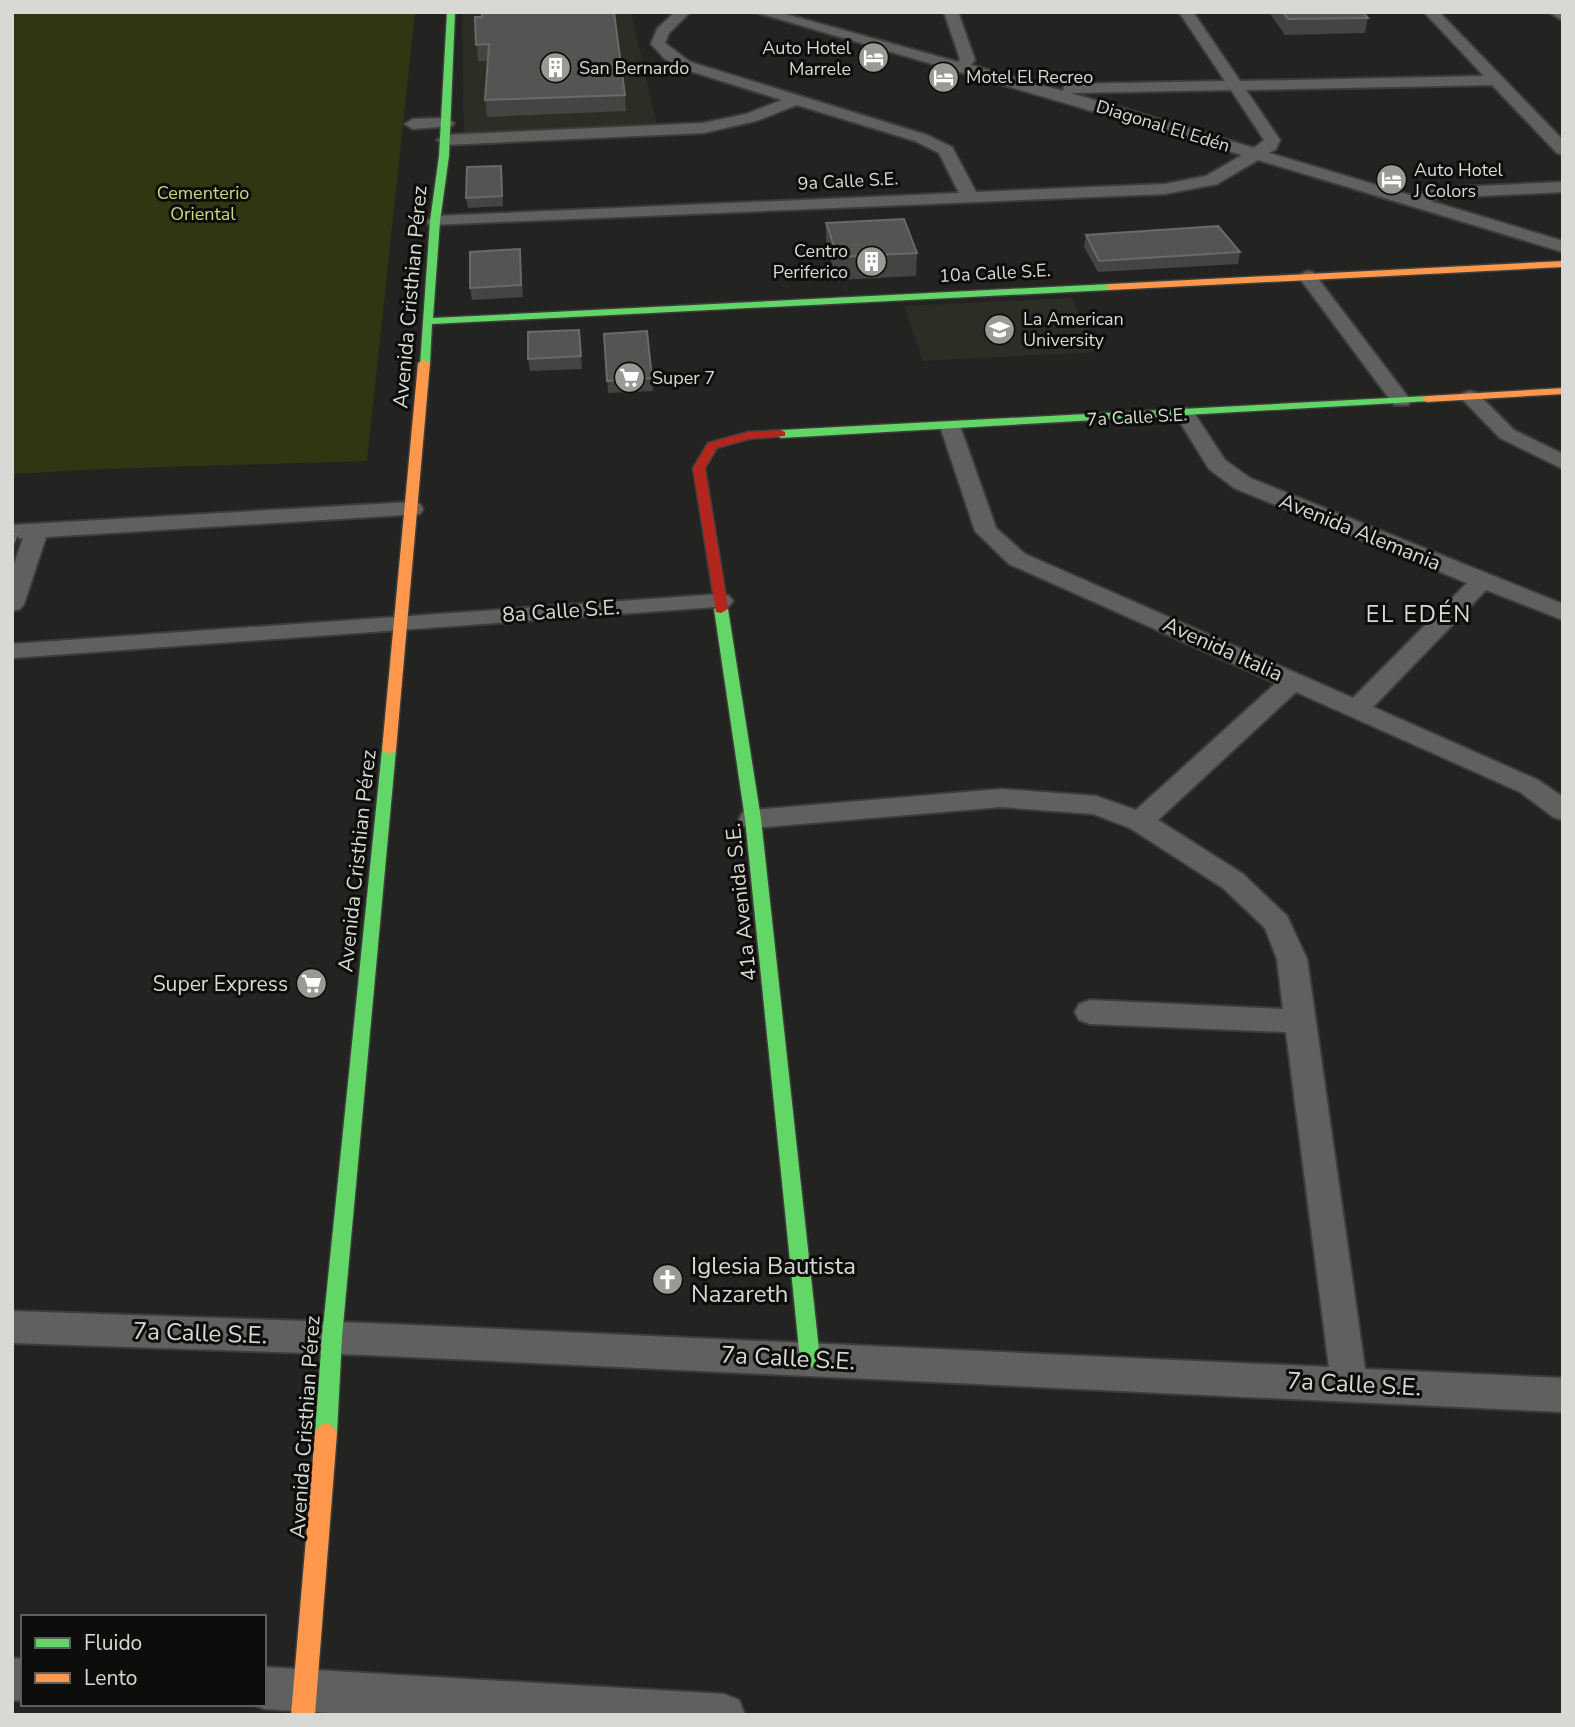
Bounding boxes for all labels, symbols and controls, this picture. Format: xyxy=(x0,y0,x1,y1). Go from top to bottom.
place label: Auto Hotel Marrele xyxy=(762,36,852,81)
hotel icon: Auto Hotel Marrele xyxy=(857,41,891,75)
building icon: San Bernardo xyxy=(539,51,573,85)
place label: San Bernardo xyxy=(579,56,689,80)
hotel icon: Motel El Recreo xyxy=(926,60,960,94)
place label: Motel El Recreo xyxy=(966,65,1093,89)
street label: Diagonal El Edén xyxy=(1093,94,1233,158)
place label: Auto Hotel J Colors xyxy=(1413,158,1503,203)
hotel icon: Auto Hotel J Colors xyxy=(1374,163,1408,197)
street label: 9a Calle S.E. xyxy=(797,166,899,196)
park label: Cementerio Oriental xyxy=(157,181,249,226)
street label: Avenida Cristhian Pérez xyxy=(386,184,434,410)
place label: Centro Periferico xyxy=(773,239,848,284)
building icon: Centro Periferico xyxy=(854,244,888,278)
street label: 10a Calle S.E. xyxy=(939,258,1051,288)
place label: La American University xyxy=(1023,307,1124,352)
school or university icon: La American University xyxy=(983,312,1017,346)
supermarket icon: Super 7 xyxy=(612,361,646,395)
place label: Super 7 xyxy=(652,366,715,390)
street label: 7a Calle S.E. xyxy=(1086,402,1188,432)
street label: Avenida Alemania xyxy=(1275,487,1445,577)
street label: 8a Calle S.E. xyxy=(501,593,621,629)
district label: EL EDÉN xyxy=(1366,599,1472,630)
street label: Avenida Italia xyxy=(1159,610,1287,688)
street label: Avenida Cristhian Pérez xyxy=(331,748,383,974)
street label: 41a Avenida S.E. xyxy=(719,822,763,982)
supermarket icon: Super Express xyxy=(294,967,328,1001)
place label: Super Express xyxy=(153,970,288,998)
place label: Iglesia Bautista Nazareth xyxy=(691,1250,856,1310)
church icon: Iglesia Bautista Nazareth xyxy=(651,1263,685,1297)
street label: Avenida Cristhian Pérez xyxy=(283,1314,327,1539)
street label: 7a Calle S.E. xyxy=(132,1315,268,1351)
street label: 7a Calle S.E. xyxy=(720,1339,856,1377)
street label: 7a Calle S.E. xyxy=(1286,1365,1422,1403)
legend xyxy=(21,1615,266,1706)
text: Fluido xyxy=(84,1629,142,1657)
text: Lento xyxy=(84,1664,137,1692)

